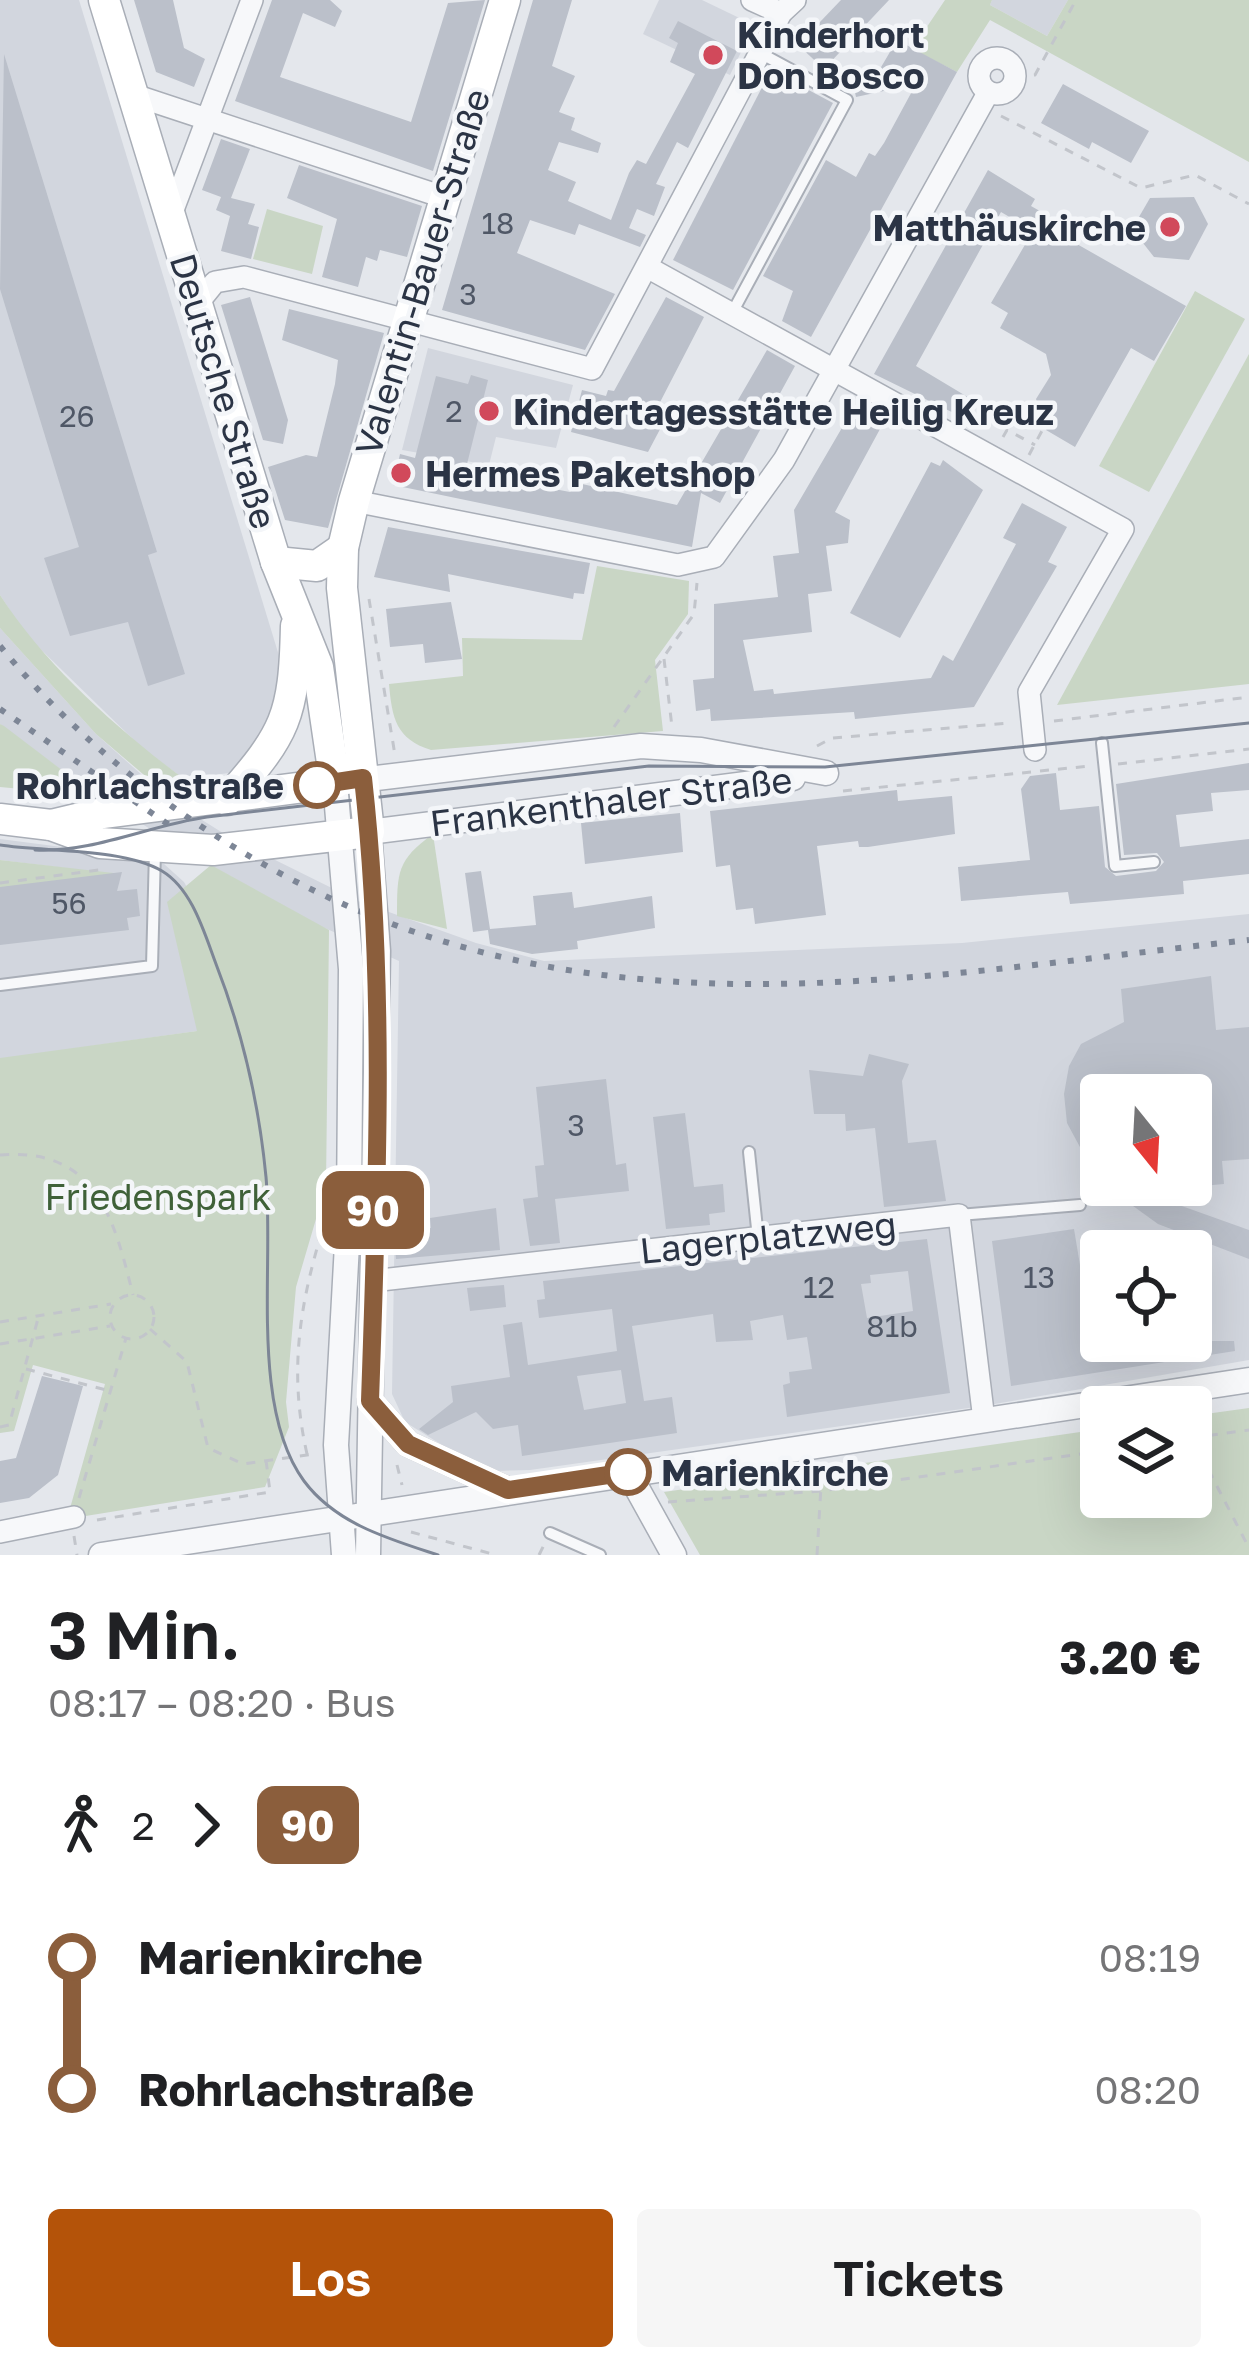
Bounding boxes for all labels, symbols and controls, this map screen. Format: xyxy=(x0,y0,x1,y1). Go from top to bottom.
place label: Kinderhort Don Bosco xyxy=(737,13,925,97)
marker: Kinderhort Don Bosco xyxy=(700,42,726,68)
street label: Valentin-Bauer-Straße xyxy=(346,83,498,461)
house number: 18 xyxy=(482,205,514,241)
place label: Matthäuskirche xyxy=(872,206,1146,249)
marker: Matthäuskirche xyxy=(1157,214,1183,240)
street label: Deutsche Straße xyxy=(162,248,286,534)
house number: 3 xyxy=(459,276,477,312)
place label: Kindertagesstätte Heilig Kreuz xyxy=(513,390,1054,433)
house number: 2 xyxy=(445,393,463,429)
house number: 26 xyxy=(59,398,95,434)
marker: Kindertagesstätte Heilig Kreuz xyxy=(476,398,502,424)
place label: Hermes Paketshop xyxy=(425,452,755,495)
marker: Hermes Paketshop xyxy=(388,460,414,486)
street label: Frankenthaler Straße xyxy=(428,757,794,845)
marker: Rohrlachstraße xyxy=(295,763,339,807)
place label: Rohrlachstraße xyxy=(15,764,284,807)
house number: 56 xyxy=(51,885,87,921)
north arrow xyxy=(1080,1074,1212,1206)
map controls xyxy=(1080,1074,1212,1518)
house number: 3 xyxy=(567,1107,585,1143)
line badge: 90 xyxy=(319,1171,427,1249)
park label: Friedenspark xyxy=(44,1175,272,1218)
text: 90 xyxy=(346,1185,400,1235)
street label: Lagerplatzweg xyxy=(638,1202,898,1272)
button: locate xyxy=(1080,1230,1212,1362)
house number: 13 xyxy=(1023,1259,1055,1295)
house number: 12 xyxy=(803,1269,835,1305)
house number: 81b xyxy=(866,1308,918,1344)
button: layers xyxy=(1080,1386,1212,1518)
marker: Marienkirche xyxy=(606,1450,650,1494)
place label: Marienkirche xyxy=(661,1451,889,1494)
text: 3 Min. xyxy=(48,1594,241,1674)
text: 3.20 € xyxy=(1059,1630,1201,1684)
text: 08:17 – 08:20 · Bus xyxy=(48,1679,396,1726)
icon: walk xyxy=(48,1792,114,1858)
icon: forward xyxy=(173,1792,239,1858)
text: 90 xyxy=(281,1800,335,1850)
text: 2 xyxy=(132,1802,155,1849)
text: Marienkirche xyxy=(138,1930,423,1984)
text: 08:19 xyxy=(1099,1934,1201,1981)
text: Rohrlachstraße xyxy=(138,2062,474,2116)
text: 08:20 xyxy=(1095,2066,1201,2113)
button: Los xyxy=(48,2209,613,2347)
button: Tickets xyxy=(637,2209,1201,2347)

